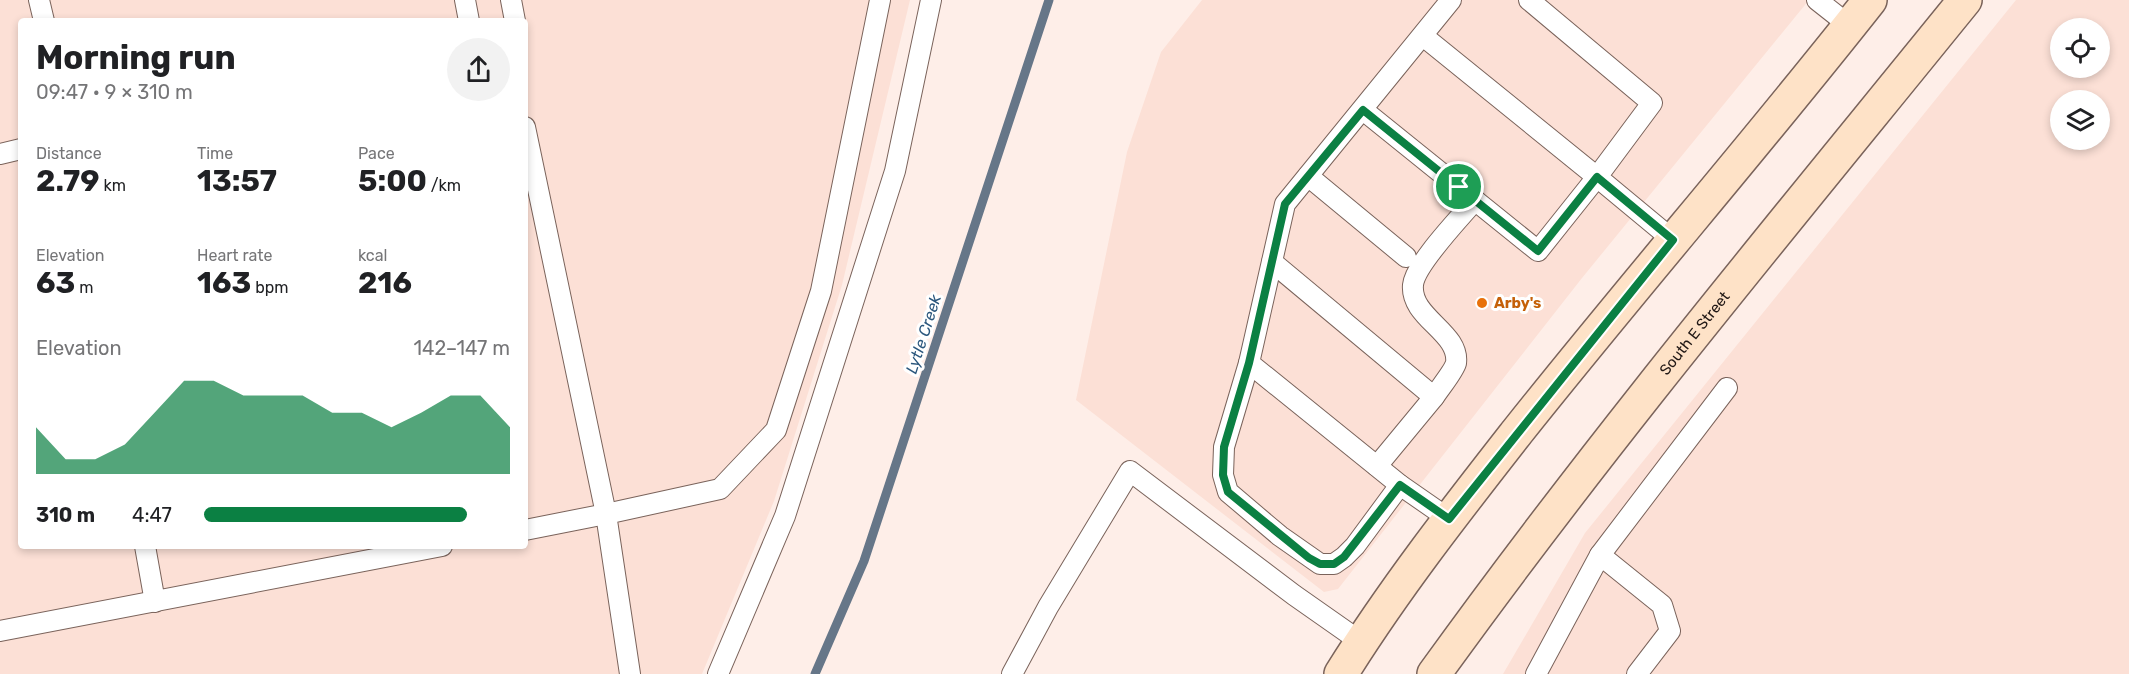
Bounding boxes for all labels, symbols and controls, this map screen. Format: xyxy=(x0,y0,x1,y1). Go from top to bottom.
map controls xyxy=(2050,18,2110,150)
button: locate xyxy=(2050,18,2110,78)
text: Morning run xyxy=(36,38,236,77)
button: share xyxy=(447,38,510,101)
text: 09:47 · 9 × 310 m xyxy=(36,80,193,104)
button: layers xyxy=(2050,90,2110,150)
text: Distance xyxy=(36,144,102,163)
text: Time xyxy=(197,144,233,163)
text: Pace xyxy=(358,144,395,163)
pin xyxy=(1433,161,1484,212)
text: 2.79 xyxy=(36,163,100,199)
text: 13:57 xyxy=(197,163,277,199)
text: 5:00 xyxy=(358,163,427,199)
icon: arrive xyxy=(1442,170,1475,203)
text: km xyxy=(100,176,126,195)
text: /km xyxy=(427,176,461,195)
text: Elevation xyxy=(36,246,105,265)
text: Heart rate xyxy=(197,246,272,265)
text: kcal xyxy=(358,246,387,265)
text: 63 xyxy=(36,265,75,301)
text: 163 xyxy=(197,265,251,301)
text: 216 xyxy=(358,265,412,301)
text: m xyxy=(75,278,93,297)
text: bpm xyxy=(251,278,288,297)
street label: South E Street xyxy=(1656,288,1734,379)
water label: Lytle Creek xyxy=(902,292,945,376)
place label: Arby's xyxy=(1494,294,1541,312)
marker: Arby's xyxy=(1475,296,1489,310)
text: Elevation xyxy=(36,336,122,360)
text: 142–147 m xyxy=(413,336,510,360)
text: 310 m xyxy=(36,503,95,527)
text: 4:47 xyxy=(132,503,172,527)

